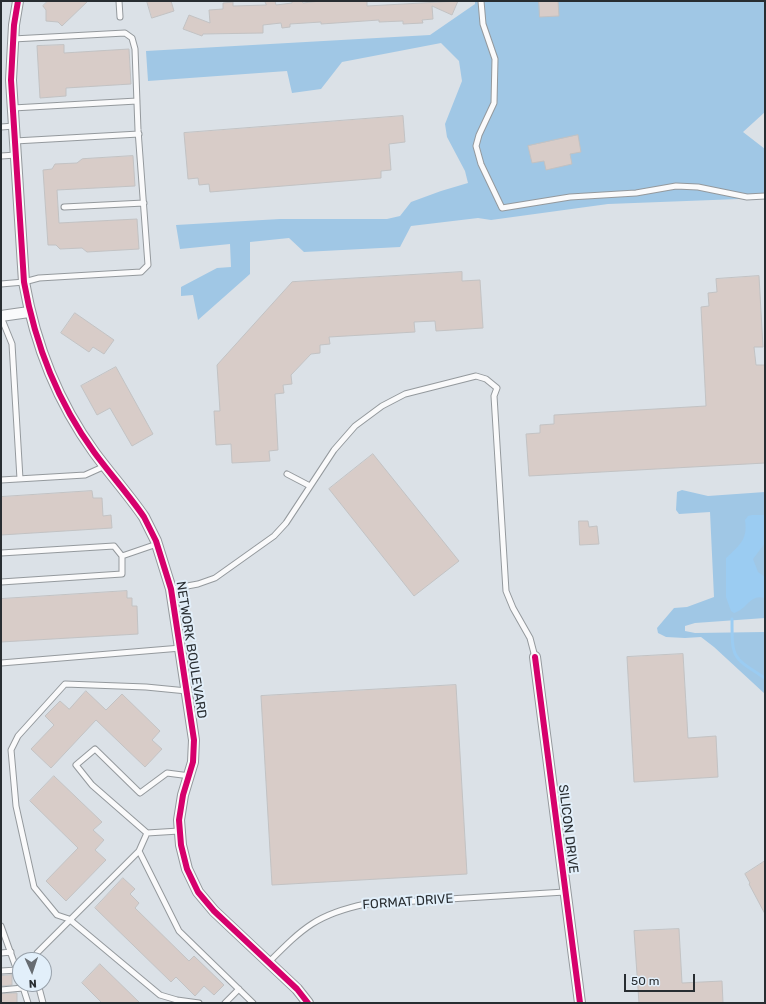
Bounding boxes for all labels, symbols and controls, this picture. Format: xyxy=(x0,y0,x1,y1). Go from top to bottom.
street label: NETWORK BOULEVARD xyxy=(172,580,210,720)
street label: SILICON DRIVE xyxy=(555,784,581,874)
street label: FORMAT DRIVE xyxy=(362,891,454,913)
north arrow xyxy=(12,952,52,992)
scale bar xyxy=(626,966,697,992)
text: 50 m xyxy=(631,974,659,988)
text: N xyxy=(28,977,37,990)

